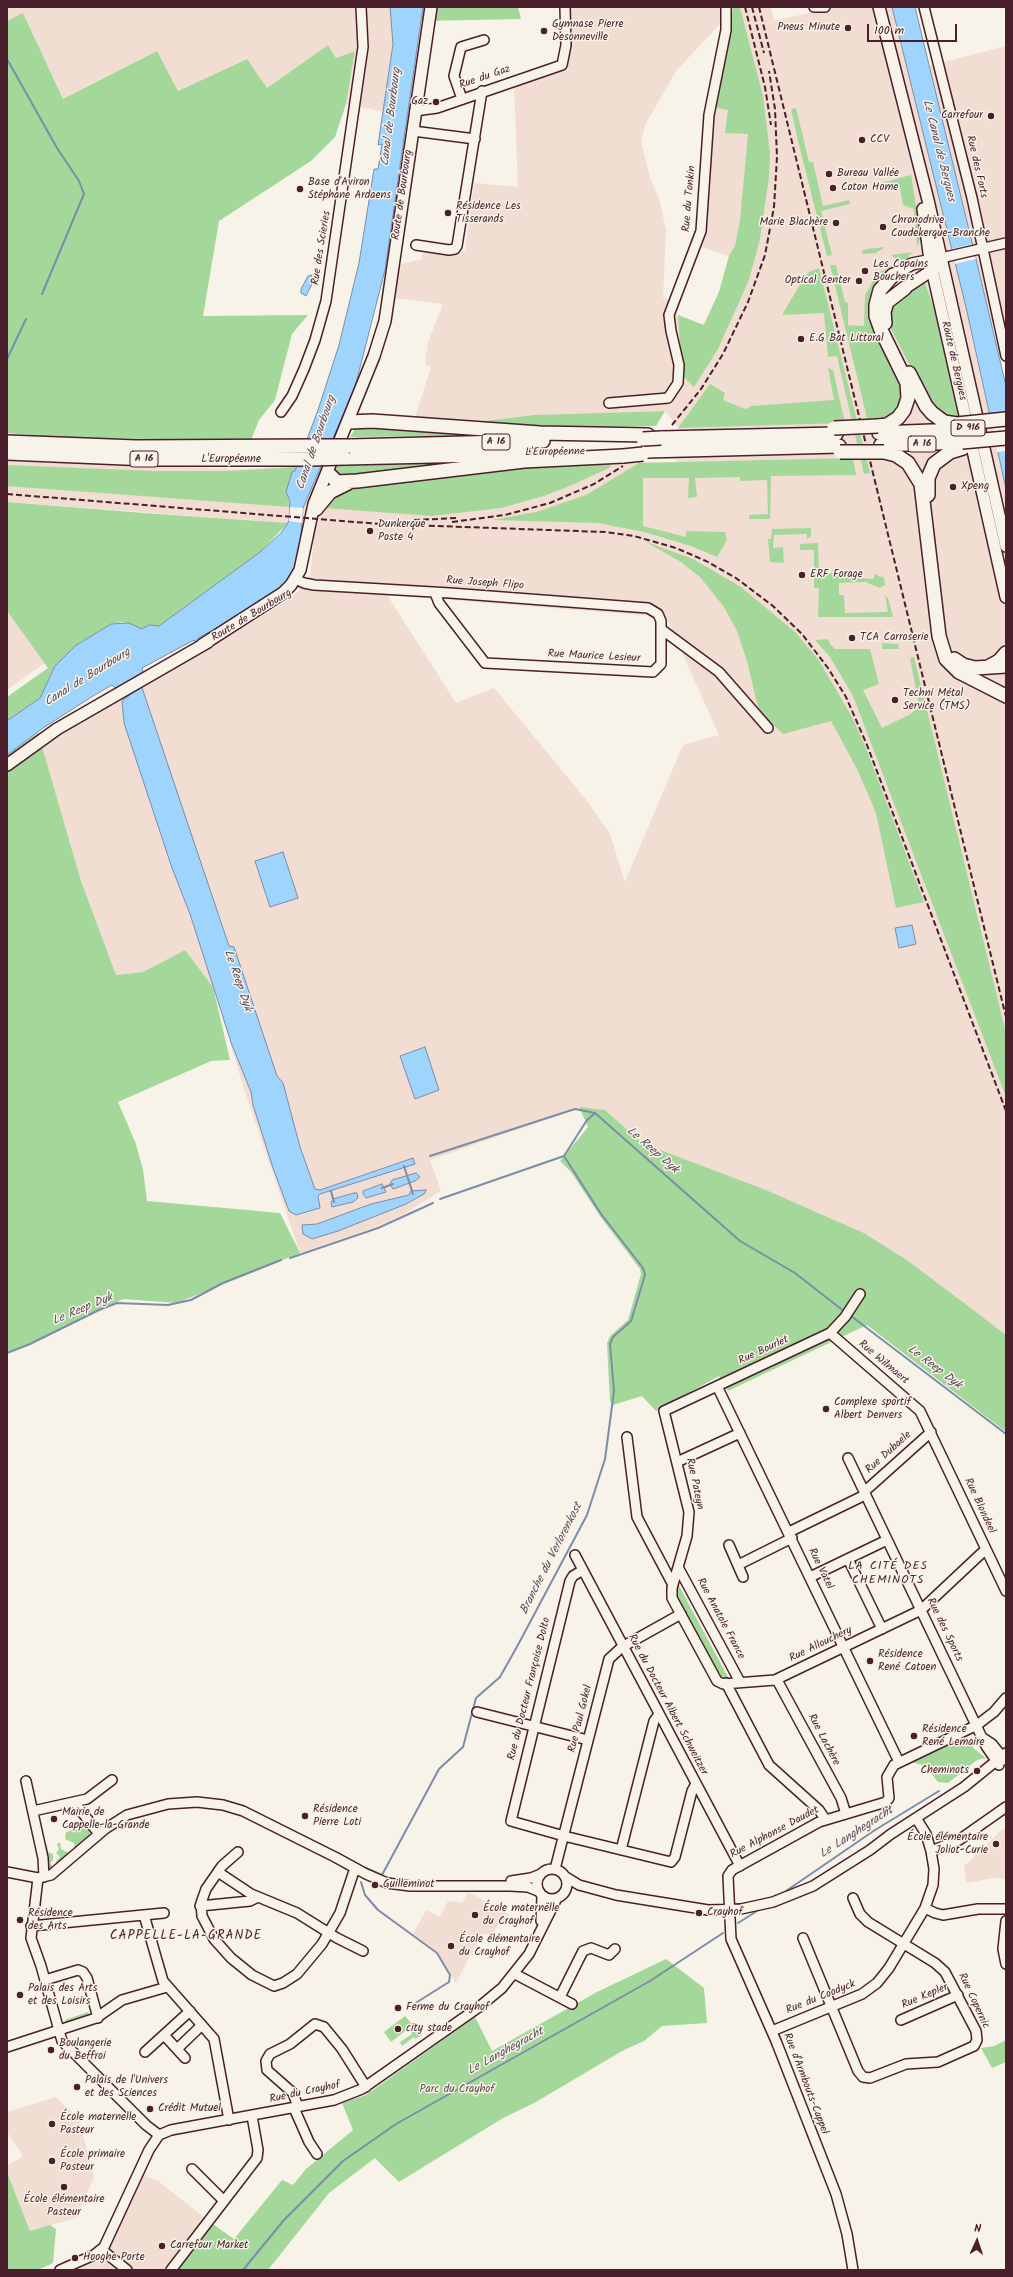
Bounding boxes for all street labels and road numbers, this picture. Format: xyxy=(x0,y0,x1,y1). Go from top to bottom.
street label: Rue du Gaz xyxy=(458,63,512,93)
street label: Rue des Forts xyxy=(962,134,990,200)
street label: Route de Bourbourg xyxy=(390,149,416,241)
street label: Rue du Tonkin xyxy=(681,165,699,233)
street label: Rue des Scieries xyxy=(310,210,334,286)
street label: Route de Bergues xyxy=(937,320,969,402)
road number: D 916 xyxy=(951,420,985,436)
road number: A 16 xyxy=(482,434,510,450)
road number: A 16 xyxy=(908,436,936,452)
street label: L'Européenne xyxy=(525,446,585,460)
road number: A 16 xyxy=(130,451,158,467)
street label: L'Européenne xyxy=(201,453,261,467)
street label: Rue Joseph Flipo xyxy=(446,575,524,593)
street label: Route de Bourbourg xyxy=(210,587,294,645)
street label: Rue Maurice Lesieur xyxy=(547,648,641,666)
street label: Rue Bourlet xyxy=(737,1334,791,1368)
street label: Rue Wilmaert xyxy=(855,1338,911,1388)
street label: Rue Dubaele xyxy=(863,1429,915,1477)
street label: Rue Pateyn xyxy=(682,1457,706,1511)
street label: Rue Blondeel xyxy=(960,1476,998,1536)
street label: Rue Vatel xyxy=(804,1546,836,1592)
street label: Rue Anatole France xyxy=(693,1576,747,1662)
street label: Rue des Sports xyxy=(923,1596,965,1664)
street label: Rue du Docteur Françoise Dolto xyxy=(506,1616,554,1762)
street label: Rue Allouchery xyxy=(788,1624,854,1666)
street label: Rue du Docteur Albert Schweitzer xyxy=(624,1632,710,1778)
street label: Rue Paul Gokel xyxy=(566,1684,596,1754)
street label: Rue Lachère xyxy=(804,1712,842,1768)
street label: Rue Alphonse Daudet xyxy=(728,1804,822,1862)
street label: Rue Copernic xyxy=(954,1971,992,2031)
street label: Rue du Coodyck xyxy=(784,1978,858,2018)
street label: Rue Kepler xyxy=(900,1981,950,2013)
street label: Rue d'Armbouts-Cappel xyxy=(780,2032,830,2136)
street label: Rue du Crayhof xyxy=(268,2079,342,2107)

